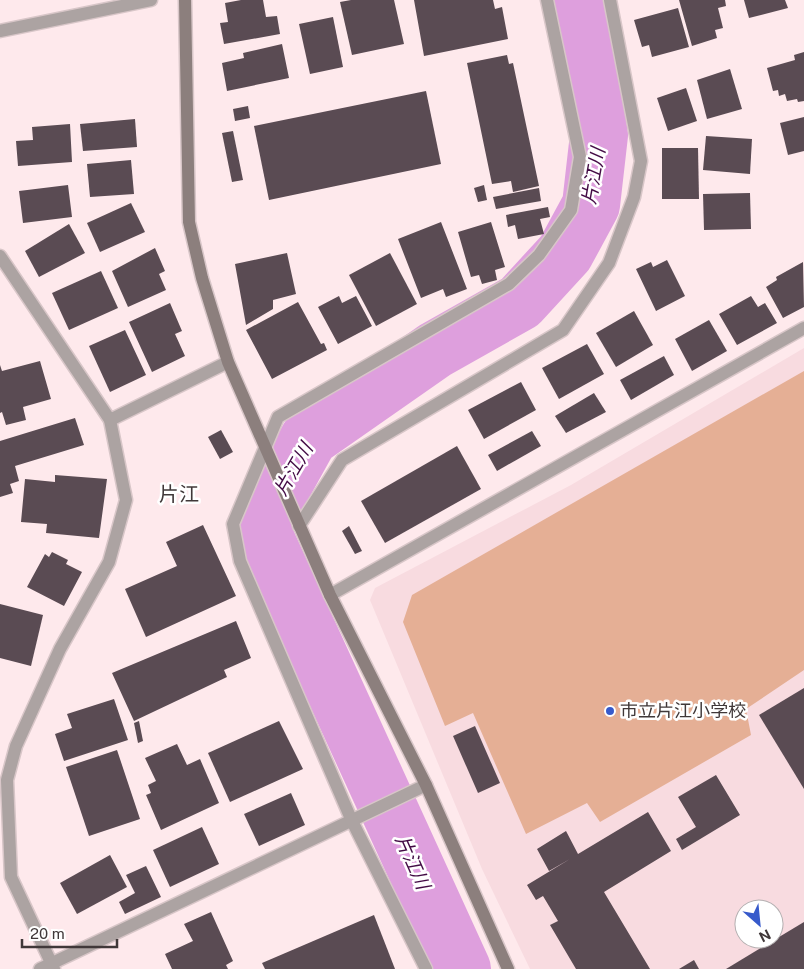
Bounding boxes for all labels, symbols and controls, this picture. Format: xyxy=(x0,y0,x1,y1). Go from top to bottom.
water label: 片江川 xyxy=(577,144,609,206)
water label: 片江川 xyxy=(269,437,318,499)
district label: 片江 xyxy=(159,482,199,506)
place label: 市立片江小学校 xyxy=(620,700,746,721)
marker: 市立片江小学校 xyxy=(604,705,616,717)
water label: 片江川 xyxy=(391,831,435,894)
north arrow xyxy=(734,899,784,949)
scale bar xyxy=(22,916,118,948)
text: 20 m xyxy=(30,925,65,942)
text: N xyxy=(756,926,773,945)

